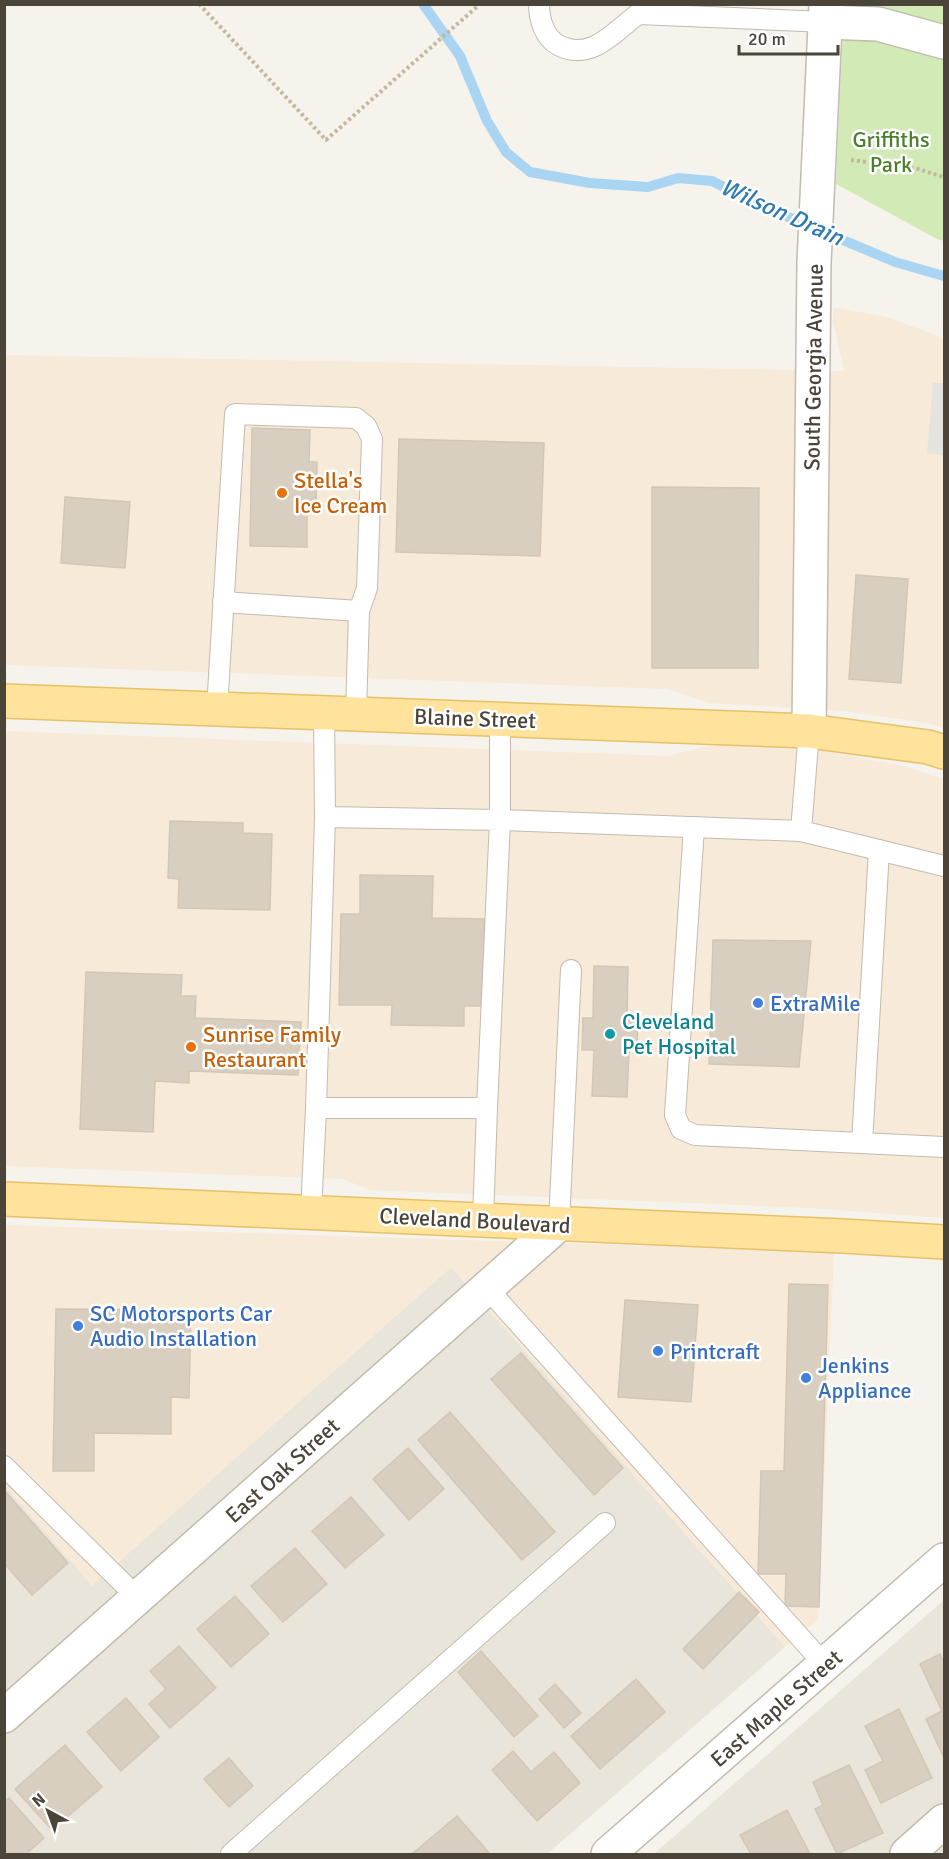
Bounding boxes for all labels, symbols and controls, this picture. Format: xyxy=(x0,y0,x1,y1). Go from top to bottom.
scale bar xyxy=(739,18,838,56)
text: 20 m xyxy=(748,28,786,50)
park label: Griffiths Park xyxy=(852,126,930,178)
water label: Wilson Drain xyxy=(716,172,849,253)
street label: South Georgia Avenue xyxy=(798,263,829,471)
place label: Stella's Ice Cream xyxy=(294,467,387,519)
marker: Stella's Ice Cream xyxy=(275,486,289,500)
street label: Blaine Street xyxy=(413,703,537,734)
place label: ExtraMile xyxy=(770,990,860,1017)
marker: ExtraMile xyxy=(751,996,765,1010)
place label: Cleveland Pet Hospital xyxy=(622,1008,736,1060)
place label: Sunrise Family Restaurant xyxy=(203,1021,342,1073)
marker: Cleveland Pet Hospital xyxy=(603,1027,617,1041)
marker: Sunrise Family Restaurant xyxy=(184,1040,198,1054)
street label: Cleveland Boulevard xyxy=(379,1202,571,1239)
place label: SC Motorsports Car Audio Installation xyxy=(90,1300,272,1352)
marker: SC Motorsports Car Audio Installation xyxy=(71,1319,85,1333)
place label: Printcraft xyxy=(670,1338,760,1365)
marker: Printcraft xyxy=(651,1344,665,1358)
place label: Jenkins Appliance xyxy=(818,1352,912,1404)
marker: Jenkins Appliance xyxy=(799,1371,813,1385)
street label: East Oak Street xyxy=(220,1412,345,1529)
street label: East Maple Street xyxy=(705,1644,848,1773)
north arrow xyxy=(18,1781,78,1841)
text: N xyxy=(28,1789,50,1812)

